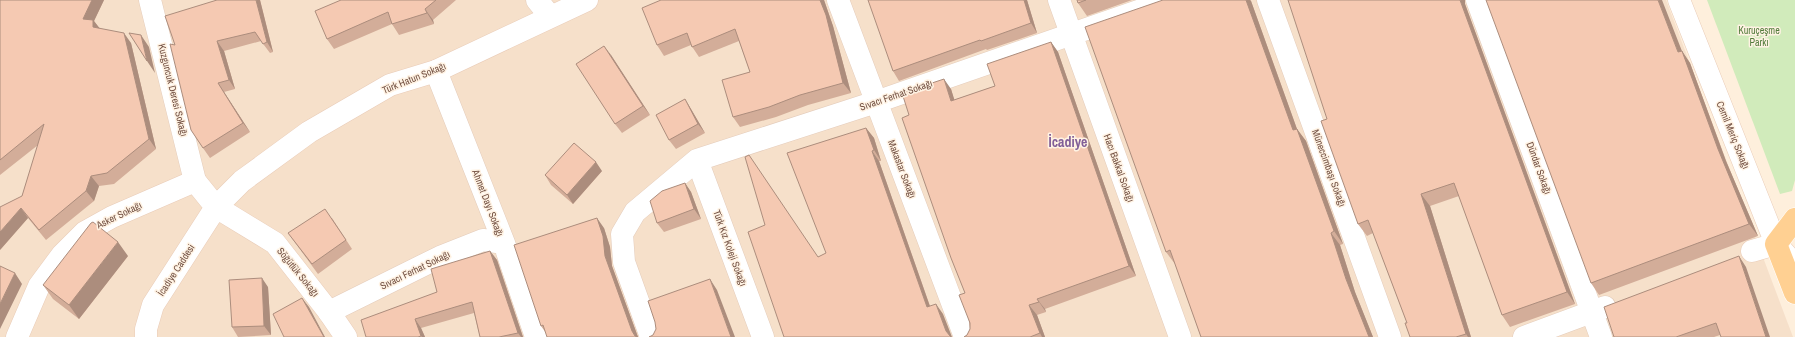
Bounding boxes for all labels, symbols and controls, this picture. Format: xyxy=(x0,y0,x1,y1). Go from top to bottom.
park label: Kuruçeşme Parkı xyxy=(1738,24,1780,49)
street label: Kuzguncuk Deresi Sokağı xyxy=(155,42,191,138)
street label: Türk Hatun Sokağı xyxy=(380,59,448,97)
street label: Sıvacı Ferhat Sokağı xyxy=(858,76,934,114)
street label: Cemil Meriç Sokağı xyxy=(1713,99,1753,171)
street label: Müneccimbaşı Sokağı xyxy=(1309,128,1349,208)
street label: Hacı Bakkal Sokağı xyxy=(1101,132,1137,204)
district label: İcadiye xyxy=(1049,133,1087,151)
street label: Makastar Sokağı xyxy=(885,138,919,200)
street label: Dündar Sokağı xyxy=(1524,140,1554,196)
street label: Ahmet Dayı Sokağı xyxy=(469,167,507,238)
street label: Asker Sokağı xyxy=(93,198,144,232)
street label: Türk Kız Koleji Sokağı xyxy=(710,208,750,288)
street label: İcadiye Caddesi xyxy=(154,242,198,298)
street label: Söğütlük Sokağı xyxy=(274,245,322,299)
street label: Sıvacı Ferhat Sokağı xyxy=(378,247,452,293)

